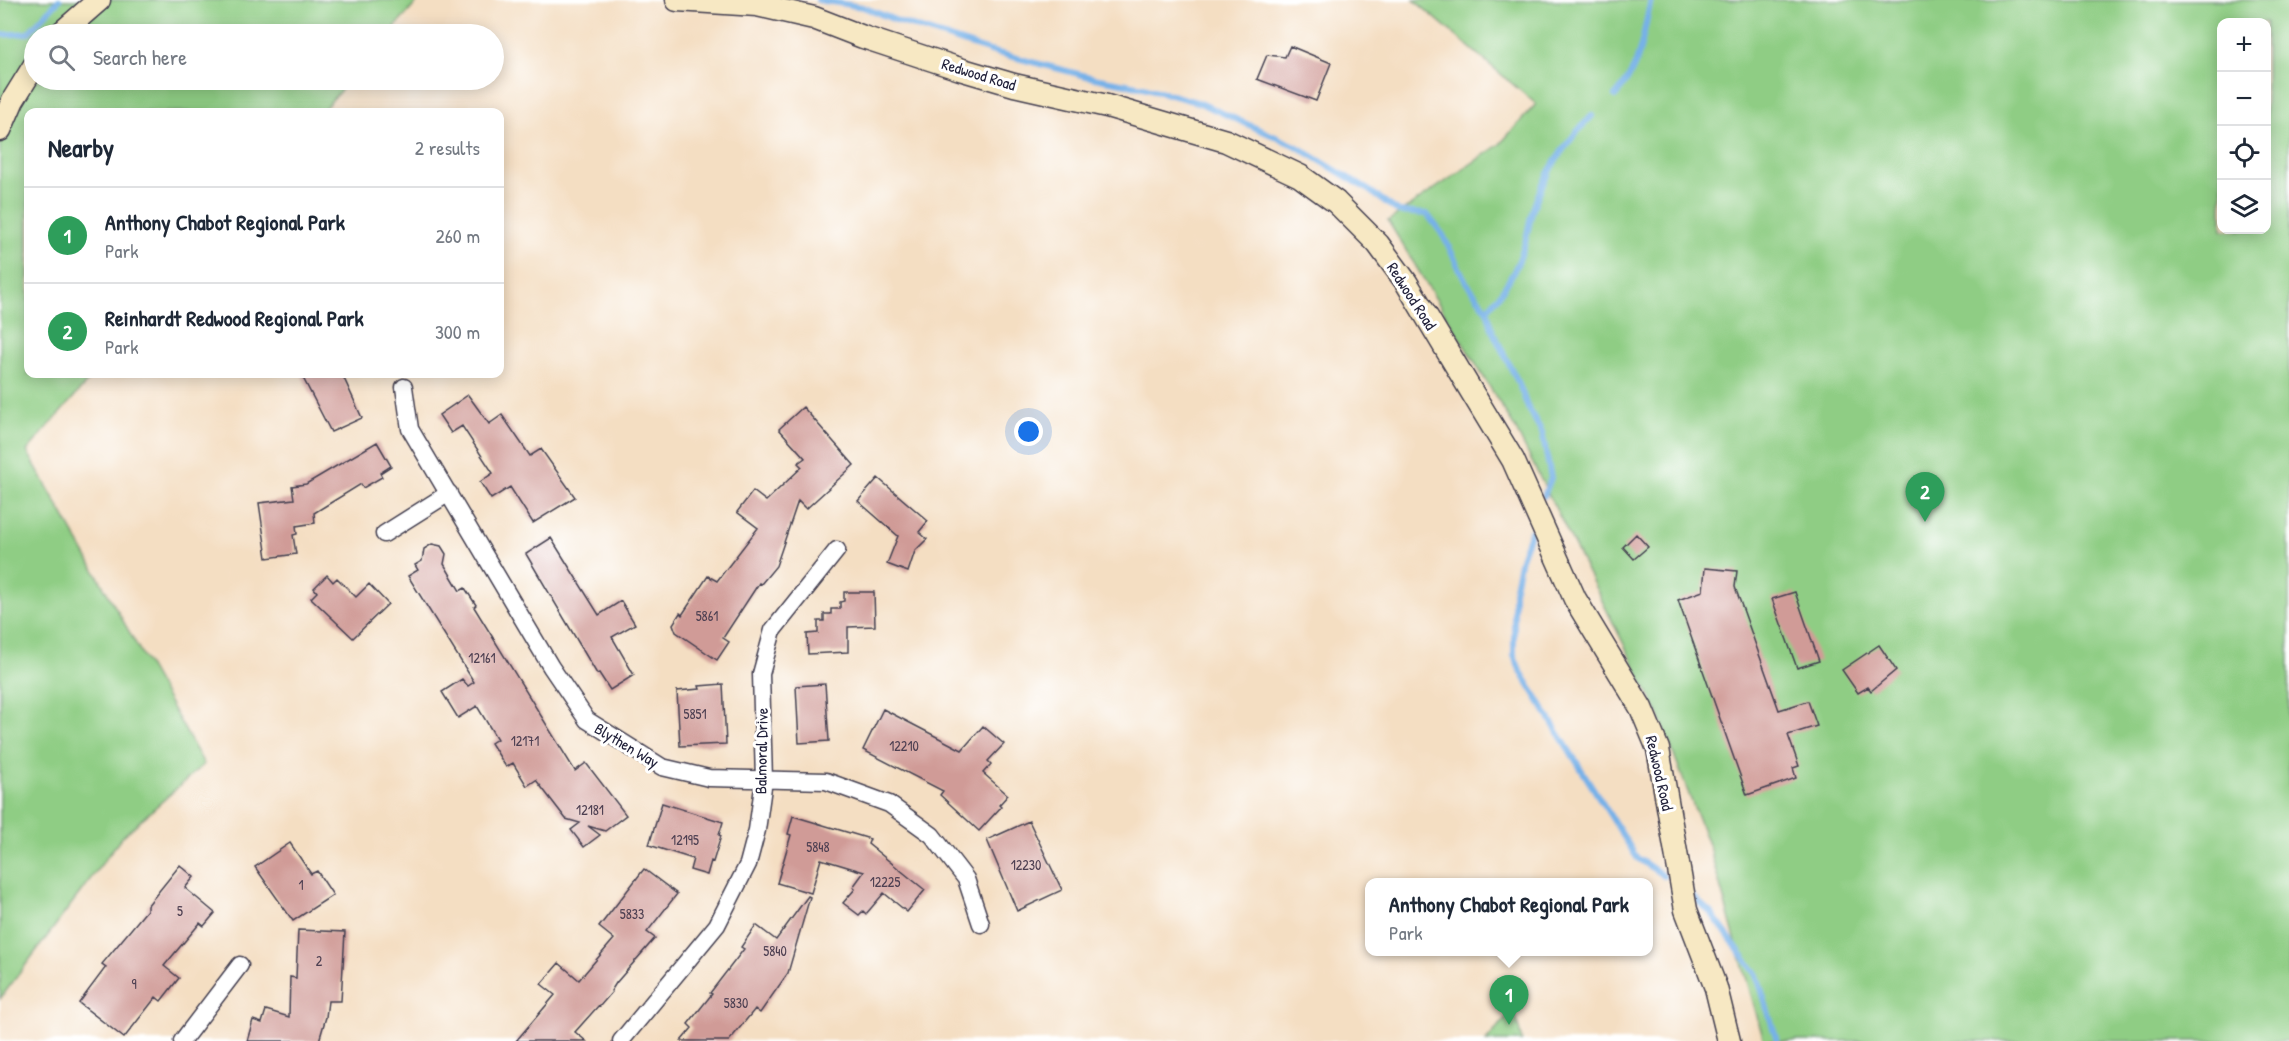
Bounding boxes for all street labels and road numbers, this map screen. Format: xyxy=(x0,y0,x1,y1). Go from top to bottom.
street label: Redwood Road xyxy=(939,52,1019,96)
street label: Redwood Road xyxy=(1382,258,1442,334)
street label: Balmoral Drive xyxy=(749,707,773,794)
street label: Blythen Way xyxy=(591,717,664,773)
street label: Redwood Road xyxy=(1641,733,1679,813)

